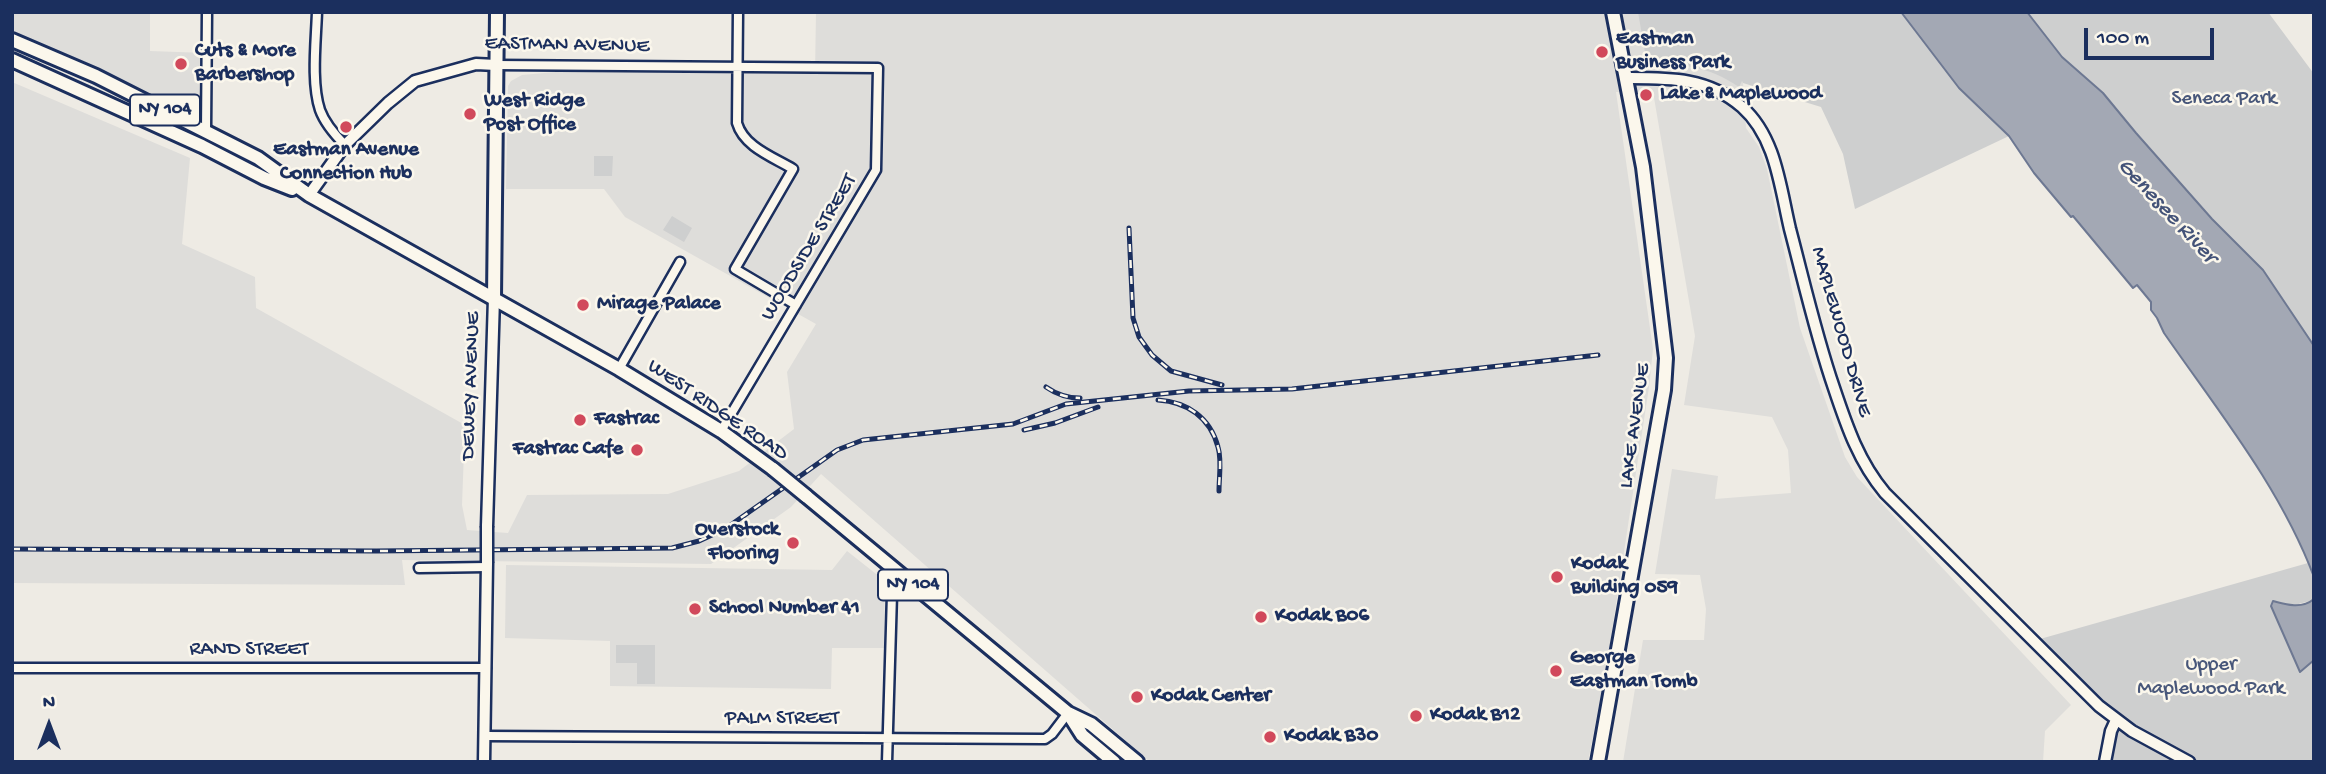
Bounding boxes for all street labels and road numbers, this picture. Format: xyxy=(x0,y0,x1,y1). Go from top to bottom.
street label: EASTMAN AVENUE xyxy=(484,32,650,60)
road number: NY 104 xyxy=(130,94,200,125)
street label: WOODSIDE STREET xyxy=(756,170,864,326)
street label: MAPLEWOOD DRIVE xyxy=(1804,244,1876,420)
street label: DEWEY AVENUE xyxy=(457,311,487,461)
street label: WEST RIDGE ROAD xyxy=(642,355,792,467)
street label: LAKE AVENUE xyxy=(1615,362,1657,490)
road number: NY 104 xyxy=(878,570,948,600)
street label: RAND STREET xyxy=(190,638,308,664)
street label: PALM STREET xyxy=(725,707,839,733)

